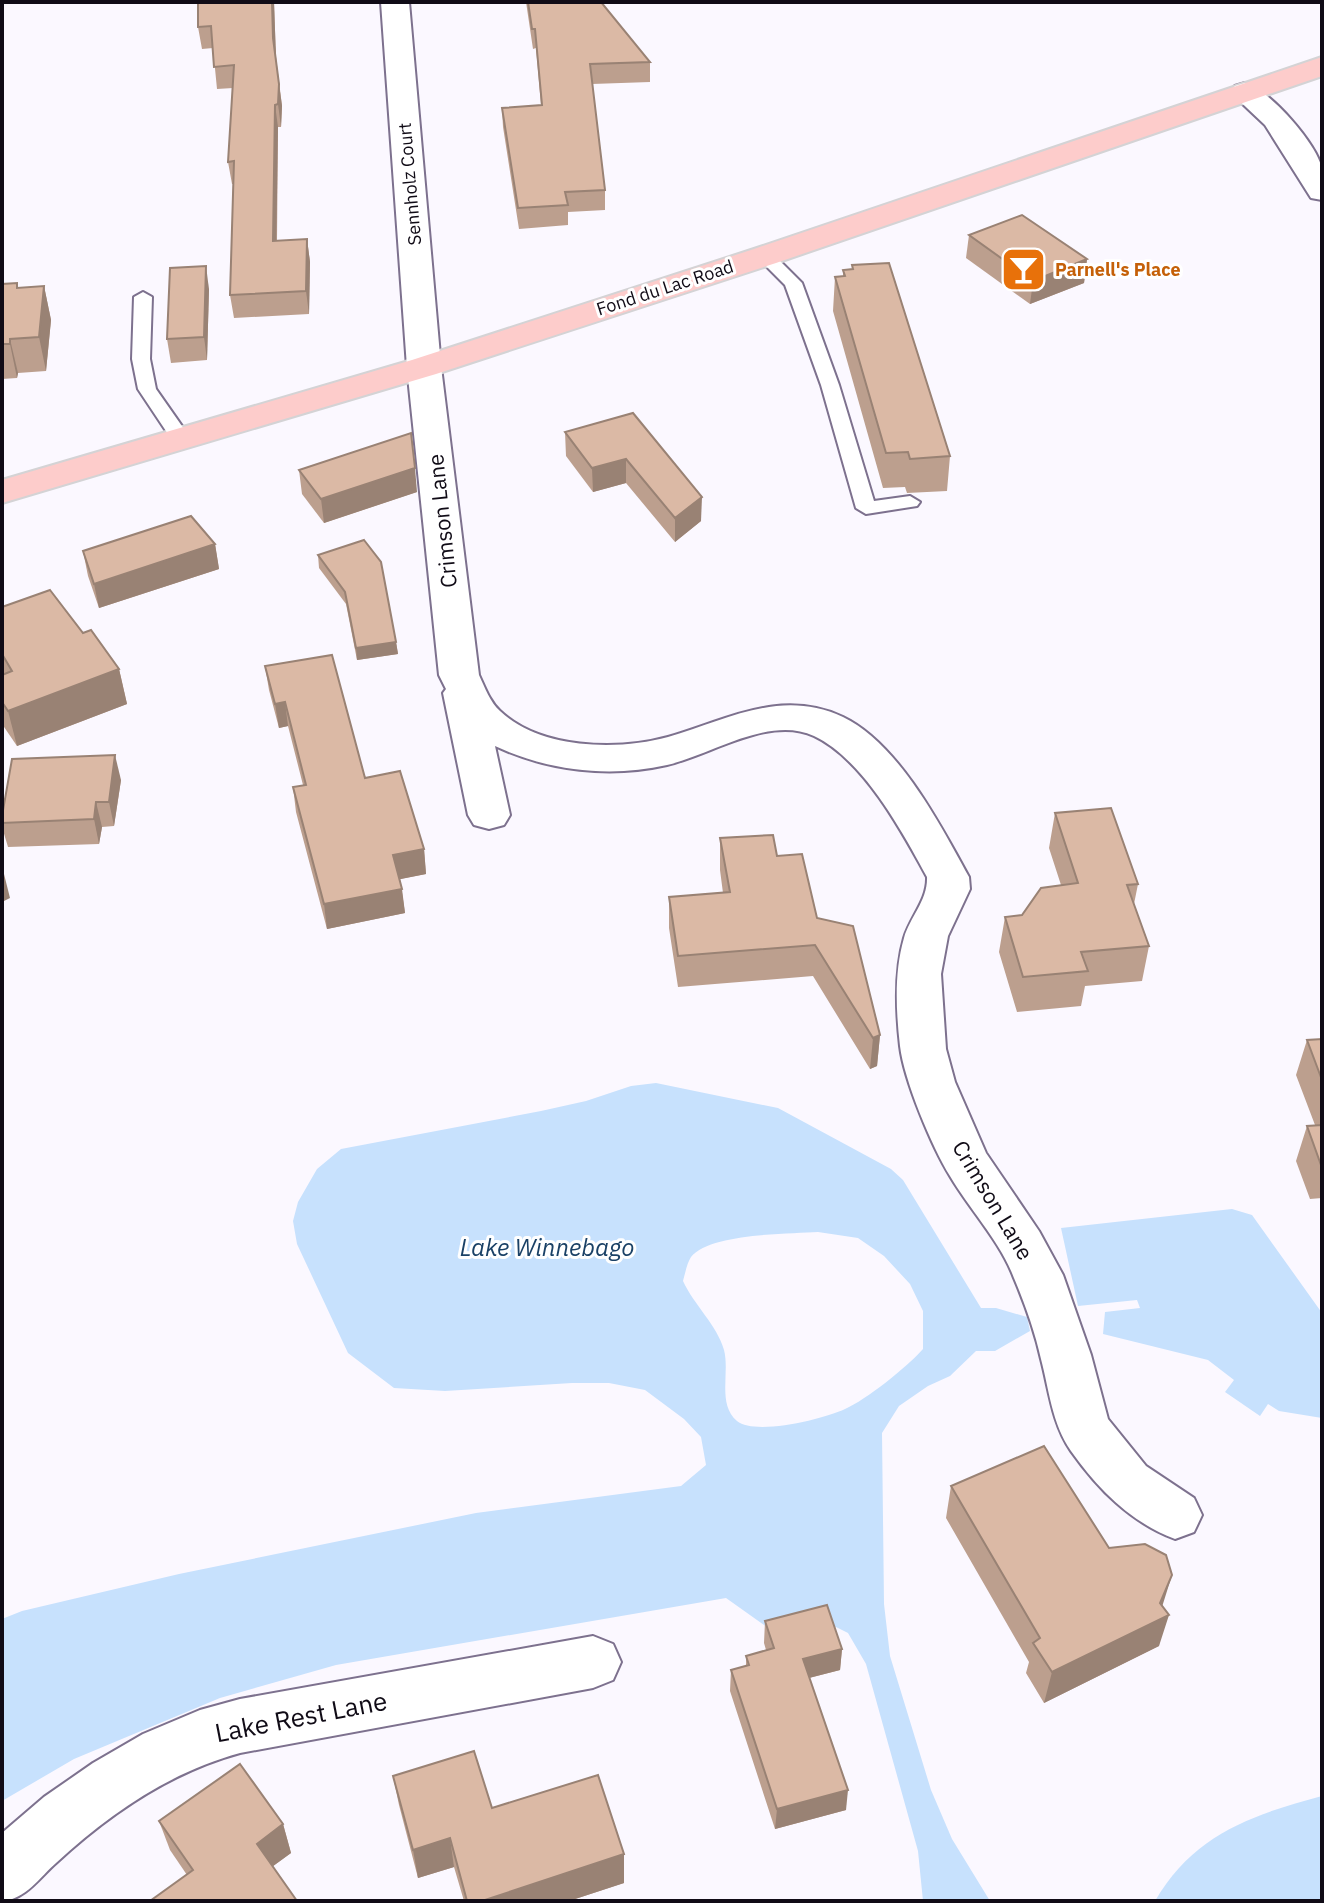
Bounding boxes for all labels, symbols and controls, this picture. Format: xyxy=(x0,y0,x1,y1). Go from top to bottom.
street label: Sennholz Court xyxy=(393,122,426,246)
bar icon: Parnell's Place xyxy=(1000,246,1048,294)
street label: Fond du Lac Road xyxy=(593,255,736,321)
place label: Parnell's Place xyxy=(1055,258,1181,281)
street label: Crimson Lane xyxy=(420,453,463,589)
street label: Crimson Lane xyxy=(946,1135,1040,1265)
water label: Lake Winnebago xyxy=(460,1231,634,1263)
street label: Lake Rest Lane xyxy=(212,1683,390,1749)

